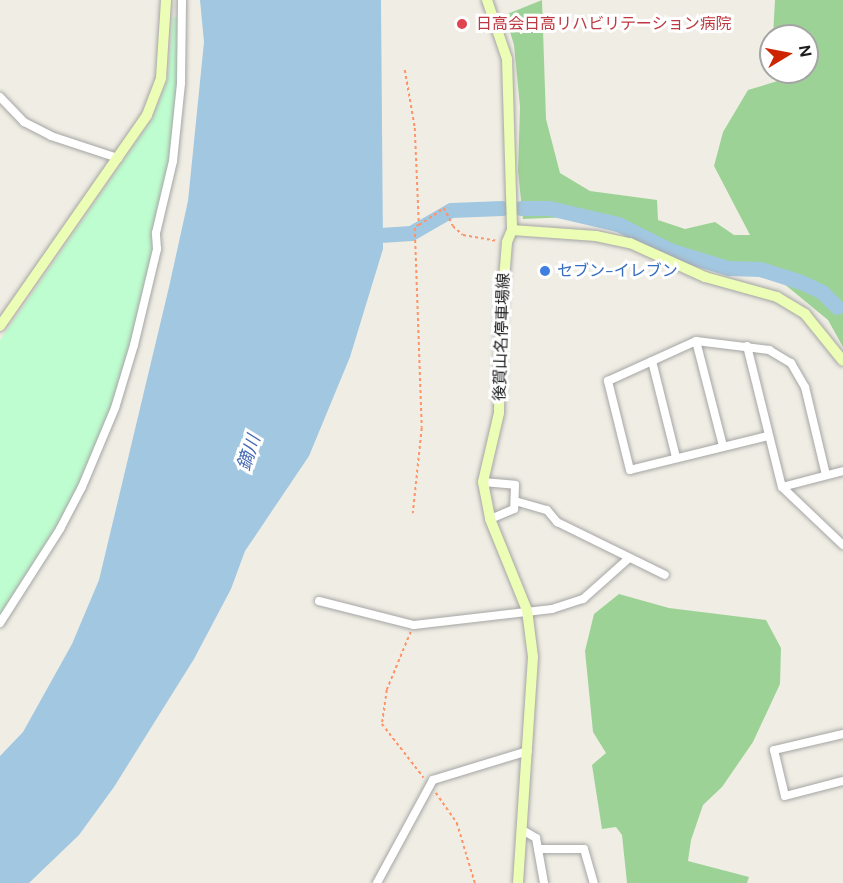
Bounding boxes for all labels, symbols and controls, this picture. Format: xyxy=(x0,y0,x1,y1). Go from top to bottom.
place label: 日高会日高リハビリテーション病院 xyxy=(476,14,732,34)
marker: 日高会日高リハビリテーション病院 xyxy=(453,15,471,33)
north arrow xyxy=(759,24,819,84)
text: N xyxy=(794,44,817,59)
place label: セブン-イレブン xyxy=(557,261,678,281)
marker: セブン-イレブン xyxy=(538,264,552,278)
street label: 後賀山名停車場線 xyxy=(490,273,514,401)
water label: 鏑川 xyxy=(233,433,265,473)

